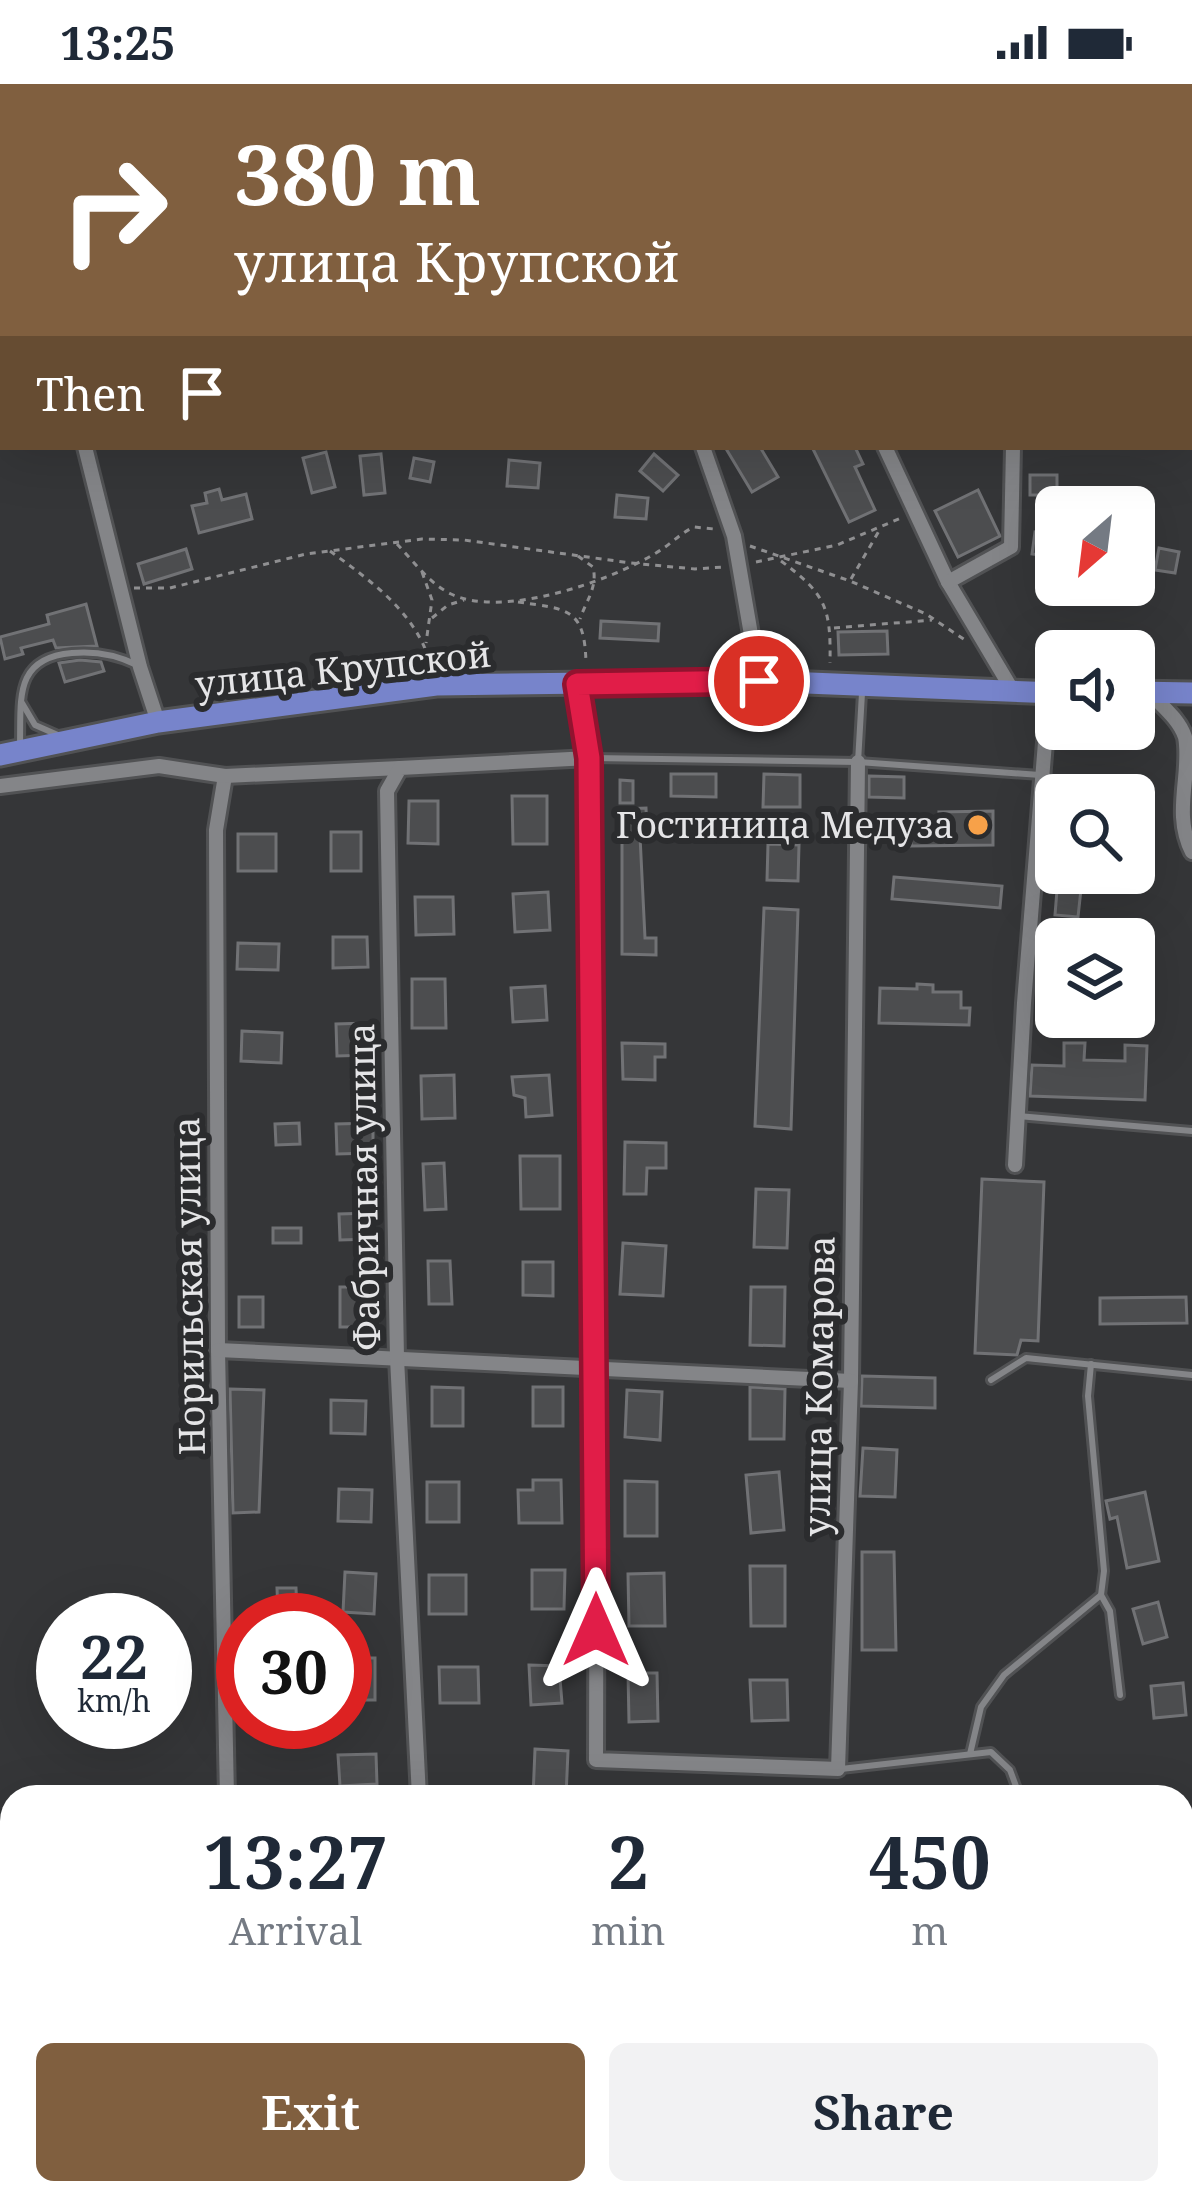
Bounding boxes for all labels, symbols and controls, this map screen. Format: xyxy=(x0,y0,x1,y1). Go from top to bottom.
text: 13:25 xyxy=(60,12,175,73)
text: 380 m xyxy=(234,115,481,230)
icon: right xyxy=(36,132,192,288)
text: улица Крупской xyxy=(234,224,680,298)
icon: arrive xyxy=(169,360,235,426)
text: Then xyxy=(36,363,145,424)
north arrow xyxy=(1035,486,1155,606)
map controls xyxy=(1035,486,1155,1038)
street label: улица Крупской xyxy=(193,629,493,708)
pin xyxy=(708,630,810,732)
button: sound xyxy=(1035,630,1155,750)
icon: arrive xyxy=(726,648,792,714)
button: search xyxy=(1035,774,1155,894)
place label: Гостиница Медуза xyxy=(616,800,954,849)
marker: Гостиница Медуза xyxy=(965,812,991,838)
button: layers xyxy=(1035,918,1155,1038)
street label: Фабричная улица xyxy=(336,1023,391,1351)
street label: Норильская улица xyxy=(161,1116,216,1456)
street label: улица Комарова xyxy=(791,1235,846,1537)
position arrow xyxy=(533,1567,659,1693)
speed limit sign: 30 xyxy=(216,1593,372,1749)
text: 22 xyxy=(80,1615,148,1697)
text: km/h xyxy=(77,1680,151,1721)
text: 13:27 xyxy=(203,1812,388,1910)
text: 2 xyxy=(608,1812,649,1910)
text: 450 xyxy=(869,1812,991,1910)
text: Arrival xyxy=(229,1903,362,1956)
text: min xyxy=(591,1903,666,1956)
text: m xyxy=(911,1903,948,1956)
button: Exit xyxy=(36,2043,585,2181)
button: Share xyxy=(609,2043,1158,2181)

